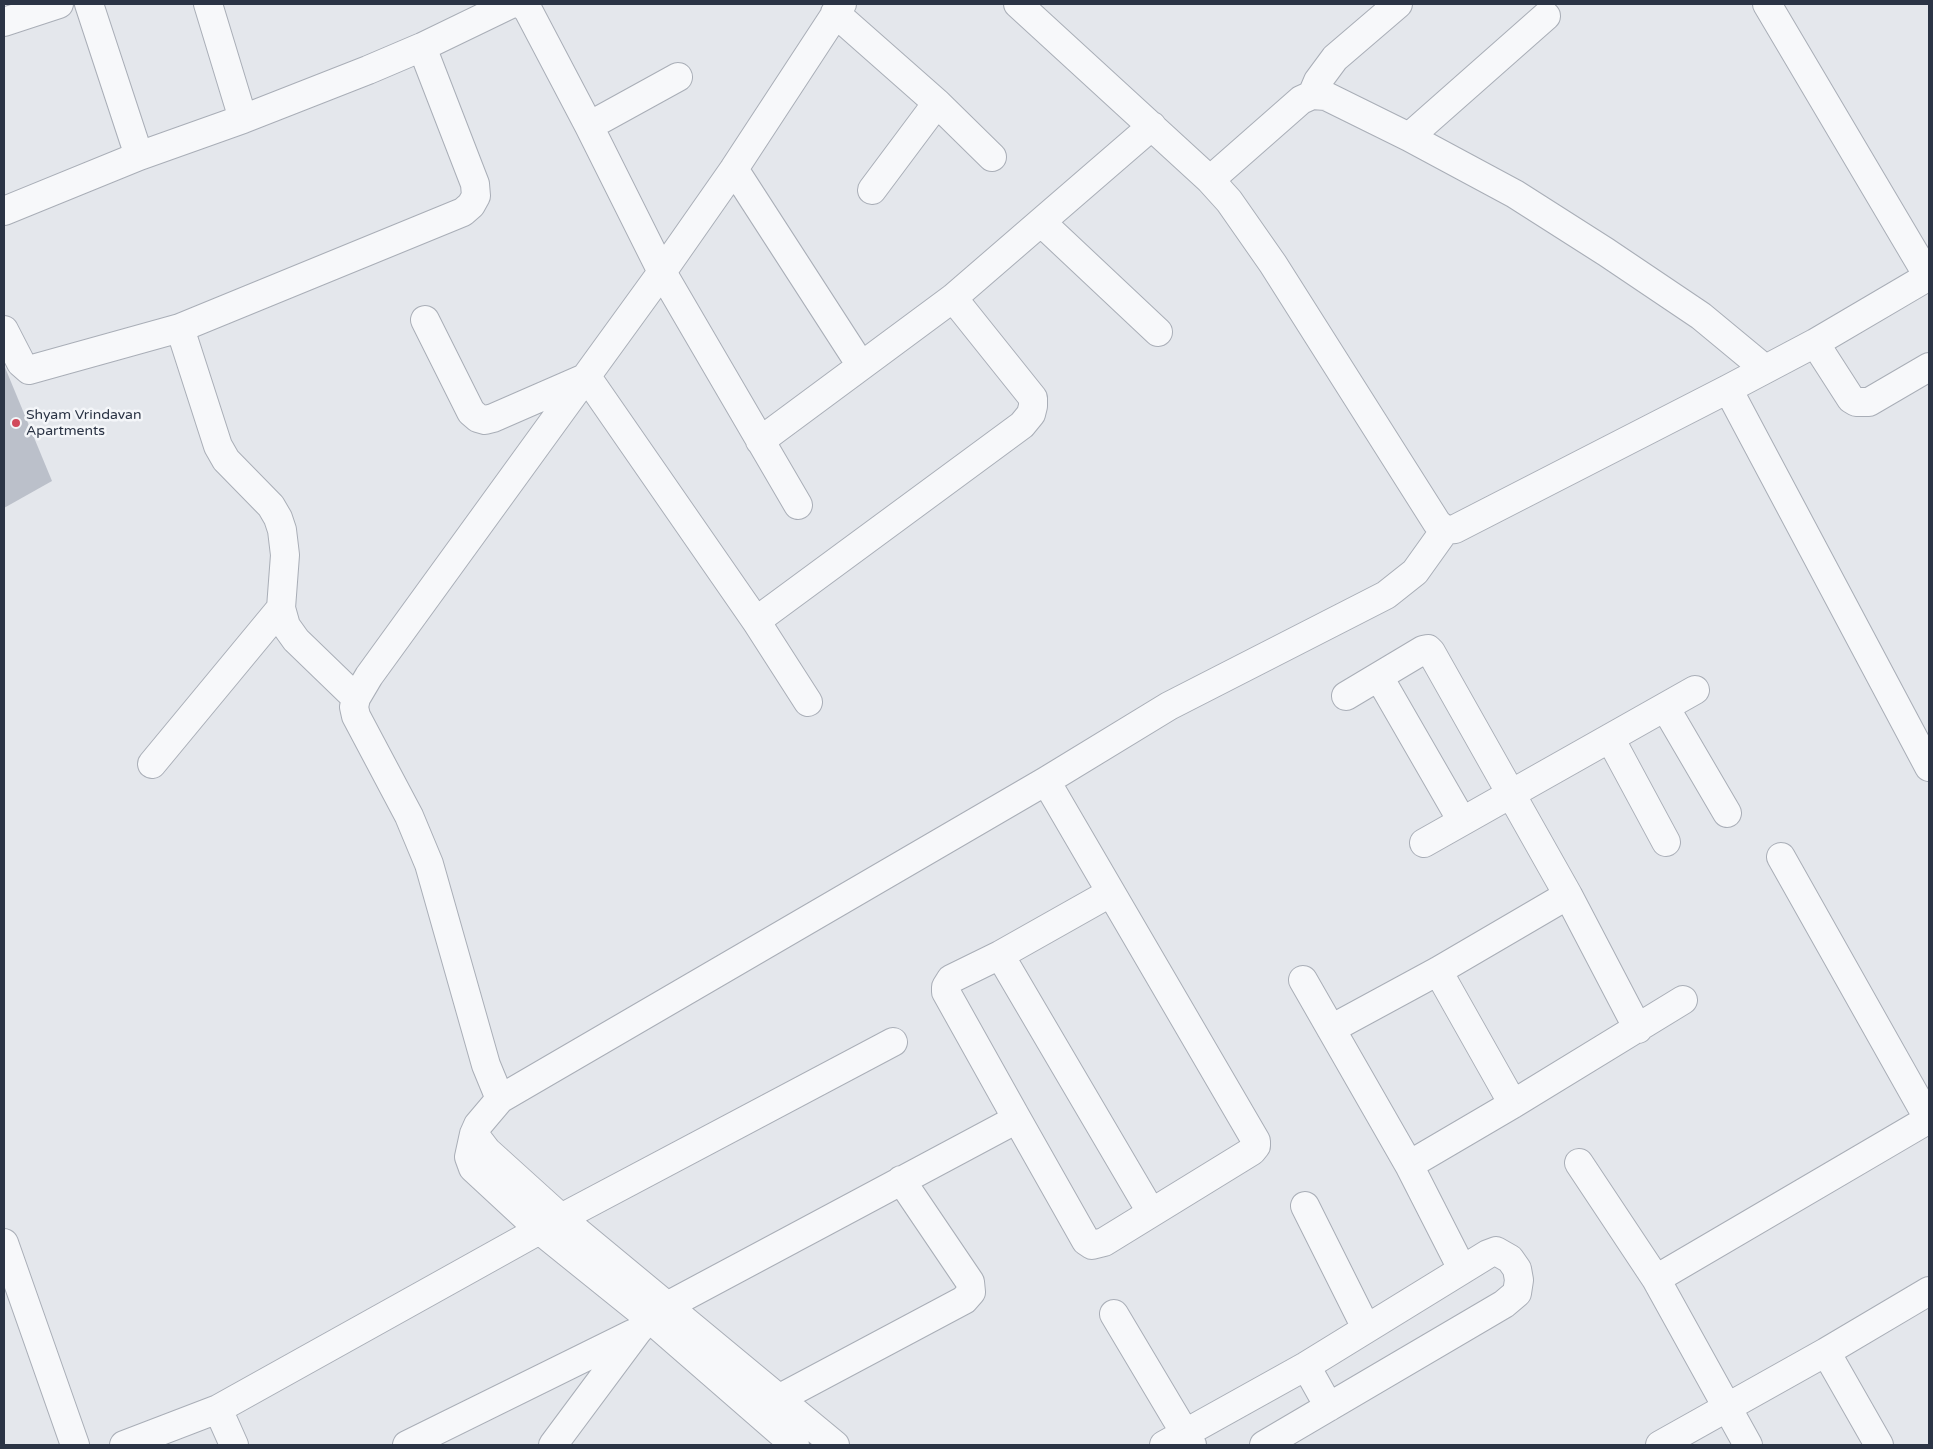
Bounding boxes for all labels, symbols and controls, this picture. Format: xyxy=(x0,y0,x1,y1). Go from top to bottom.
place label: Shyam Vrindavan Apartments xyxy=(26,407,141,440)
marker: Shyam Vrindavan Apartments xyxy=(10,417,22,429)

